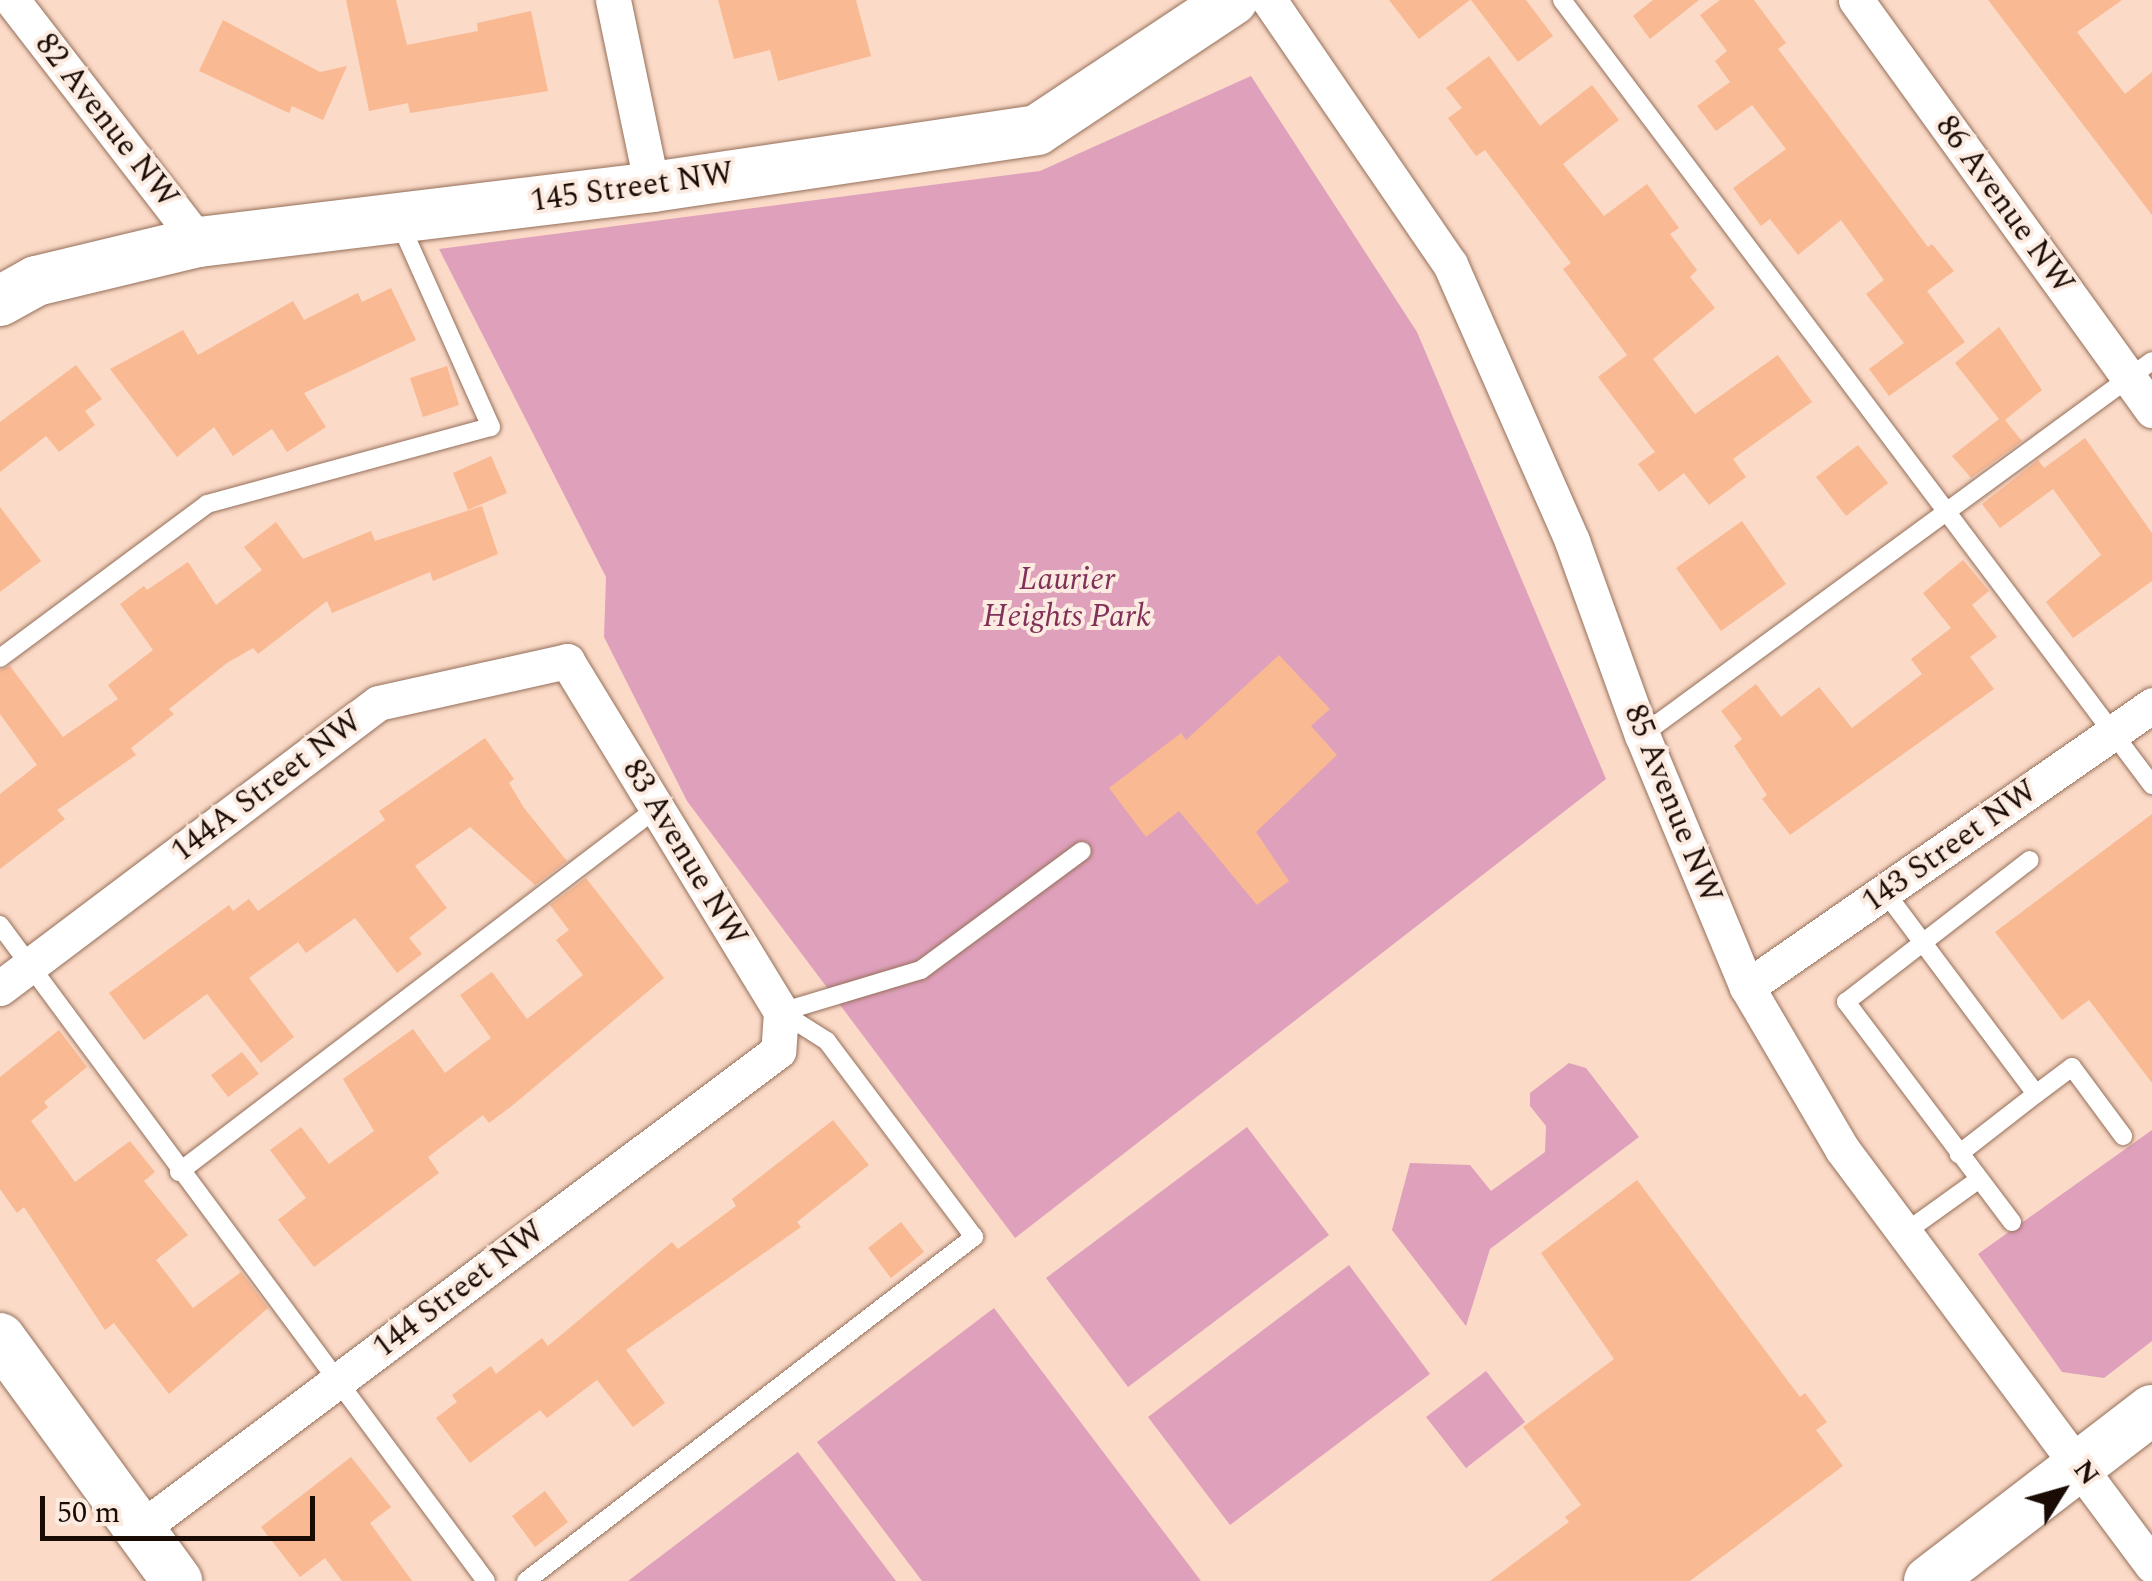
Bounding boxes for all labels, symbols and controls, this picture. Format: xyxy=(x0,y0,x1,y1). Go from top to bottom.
street label: 82 Avenue NW xyxy=(26,26,186,216)
street label: 86 Avenue NW xyxy=(1927,109,2081,301)
street label: 145 Street NW xyxy=(528,155,736,221)
park label: Laurier Heights Park xyxy=(983,562,1151,637)
street label: 85 Avenue NW xyxy=(1615,699,1729,909)
street label: 144A Street NW xyxy=(164,703,370,871)
street label: 83 Avenue NW xyxy=(613,753,755,953)
street label: 143 Street NW xyxy=(1855,773,2045,921)
street label: 144 Street NW xyxy=(366,1213,552,1367)
north arrow xyxy=(2012,1441,2112,1541)
text: N xyxy=(2062,1451,2110,1495)
scale bar xyxy=(45,1476,320,1538)
text: 50 m xyxy=(57,1490,120,1536)

